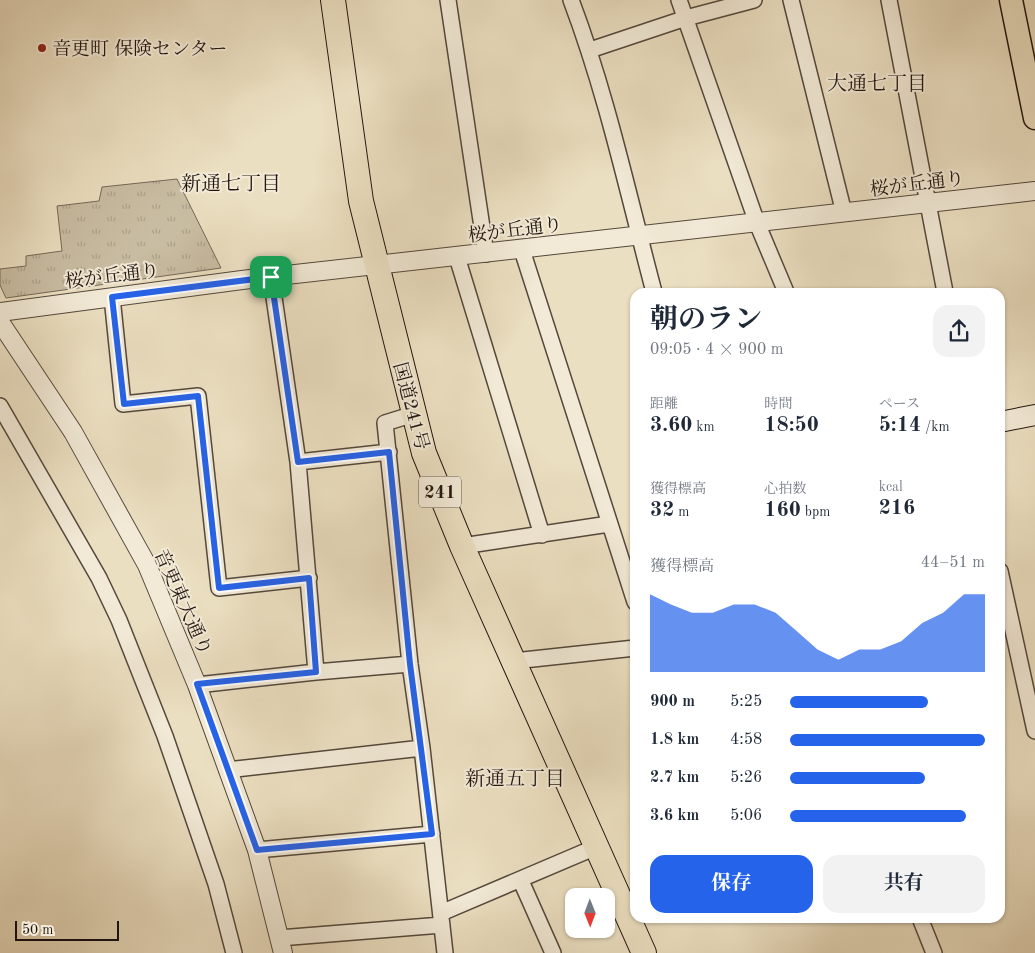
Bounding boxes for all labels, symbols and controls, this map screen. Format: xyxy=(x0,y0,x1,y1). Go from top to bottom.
place label: 音更町 保険センター xyxy=(52,39,228,60)
marker: 音更町 保険センター xyxy=(36,42,48,54)
district label: 大通七丁目 xyxy=(827,73,927,95)
street label: 桜が丘通り xyxy=(869,167,966,201)
district label: 新通七丁目 xyxy=(181,173,281,195)
street label: 桜が丘通り xyxy=(467,213,564,247)
pin xyxy=(250,256,292,298)
street label: 桜が丘通り xyxy=(64,259,161,293)
icon: arrive xyxy=(257,263,285,291)
button: share xyxy=(933,305,985,357)
text: 朝のラン xyxy=(650,307,762,335)
text: 09:05 · 4 × 900 m xyxy=(650,342,783,358)
street label: 国道241号 xyxy=(389,360,432,453)
text: 距離 xyxy=(650,397,678,411)
text: 時間 xyxy=(764,397,792,411)
text: ペース xyxy=(879,397,920,411)
text: 3.60 xyxy=(650,415,692,436)
text: 18:50 xyxy=(764,415,819,436)
text: 5:14 xyxy=(879,415,921,436)
text: km xyxy=(692,420,715,434)
text: /km xyxy=(921,420,950,434)
road number: 241 xyxy=(419,477,461,508)
text: kcal xyxy=(879,480,903,494)
text: 獲得標高 xyxy=(650,482,706,496)
text: 心拍数 xyxy=(764,482,806,496)
text: 216 xyxy=(879,498,915,519)
text: 32 xyxy=(650,500,674,521)
text: 160 xyxy=(764,500,801,521)
text: m xyxy=(674,505,689,519)
text: bpm xyxy=(801,505,830,519)
street label: 音更東大通り xyxy=(150,546,216,659)
text: 44–51 m xyxy=(921,555,985,571)
text: 獲得標高 xyxy=(650,559,714,575)
text: 900 m xyxy=(650,694,695,710)
text: 5:25 xyxy=(730,694,762,710)
text: 1.8 km xyxy=(650,732,699,748)
text: 4:58 xyxy=(730,732,762,748)
district label: 新通五丁目 xyxy=(465,768,565,790)
text: 2.7 km xyxy=(650,770,699,786)
text: 5:26 xyxy=(730,770,762,786)
text: 3.6 km xyxy=(650,808,699,824)
text: 5:06 xyxy=(730,808,762,824)
button: 保存 xyxy=(650,855,813,913)
button: 共有 xyxy=(823,855,985,913)
north arrow xyxy=(565,888,615,938)
map controls xyxy=(565,888,615,938)
scale bar xyxy=(15,918,119,941)
text: 50 m xyxy=(22,923,53,937)

